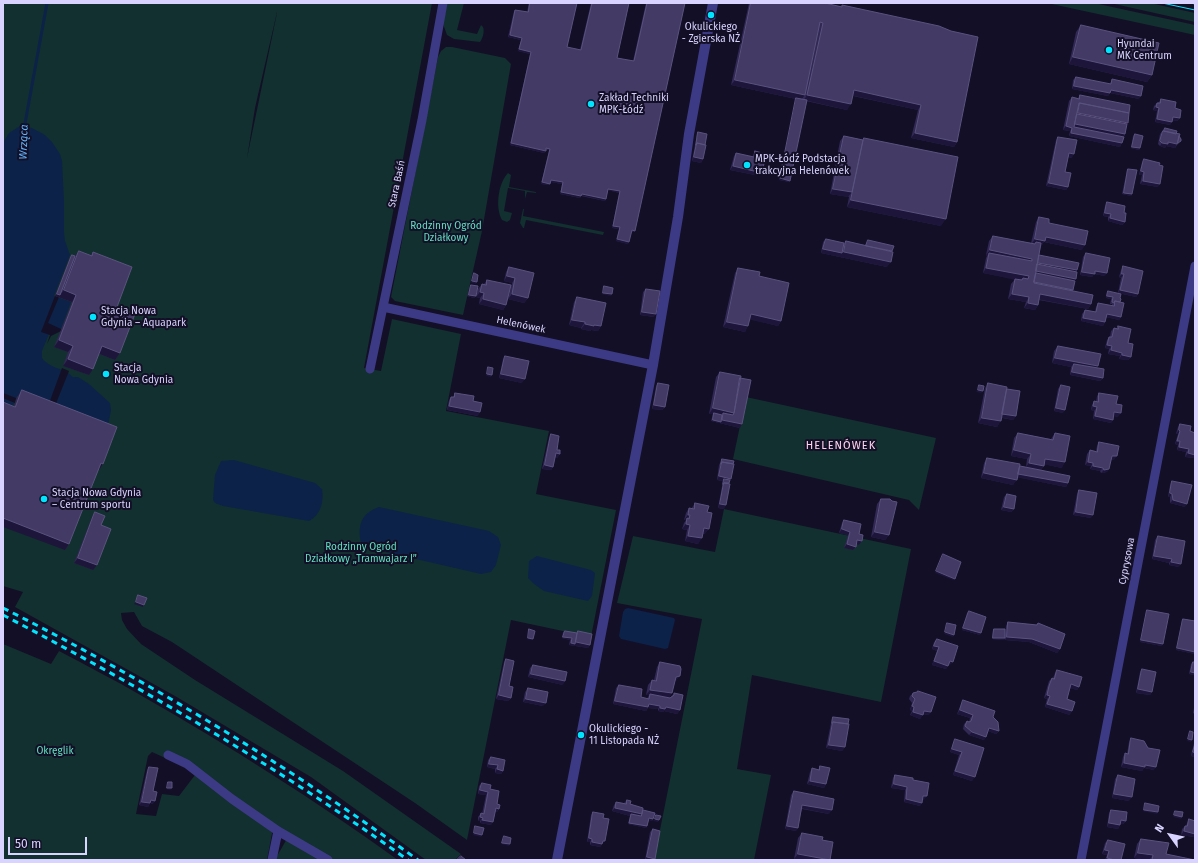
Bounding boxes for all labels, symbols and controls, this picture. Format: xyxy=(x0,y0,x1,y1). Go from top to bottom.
marker: Okulickiego - Zgierska NŻ xyxy=(706,10,716,20)
place label: Okulickiego - Zgierska NŻ xyxy=(682,21,740,44)
place label: Hyundai MK Centrum xyxy=(1117,38,1172,62)
marker: Hyundai MK Centrum xyxy=(1104,45,1114,55)
place label: Zakład Techniki MPK-Łódź xyxy=(599,92,669,116)
marker: Zakład Techniki MPK-Łódź xyxy=(586,99,596,109)
water label: Wrząca xyxy=(17,124,31,160)
place label: MPK-Łódź Podstacja trakcyjna Helenówek xyxy=(755,153,849,176)
street label: Stara Baśń xyxy=(386,159,408,209)
marker: MPK-Łódź Podstacja trakcyjna Helenówek xyxy=(742,160,752,170)
park label: Rodzinny Ogród Działkowy xyxy=(410,220,482,244)
place label: Stacja Nowa Gdynia – Aquapark xyxy=(101,305,186,328)
marker: Stacja Nowa Gdynia – Aquapark xyxy=(88,312,98,322)
street label: Helenówek xyxy=(495,314,547,336)
place label: Stacja Nowa Gdynia xyxy=(114,362,173,386)
marker: Stacja Nowa Gdynia xyxy=(101,369,111,379)
district label: HELENÓWEK xyxy=(806,439,876,453)
place label: Stacja Nowa Gdynia – Centrum sportu xyxy=(52,487,141,510)
marker: Stacja Nowa Gdynia – Centrum sportu xyxy=(39,494,49,504)
street label: Cyprysowa xyxy=(1117,536,1137,586)
park label: Rodzinny Ogród Działkowy „Tramwajarz I” xyxy=(305,541,417,564)
place label: Okulickiego - 11 Listopada NŻ xyxy=(589,723,659,746)
marker: Okulickiego - 11 Listopada NŻ xyxy=(576,730,586,740)
park label: Okręglik xyxy=(36,745,74,757)
north arrow xyxy=(1150,815,1190,855)
text: N xyxy=(1152,822,1167,835)
scale bar xyxy=(10,829,89,855)
text: 50 m xyxy=(15,837,41,851)

